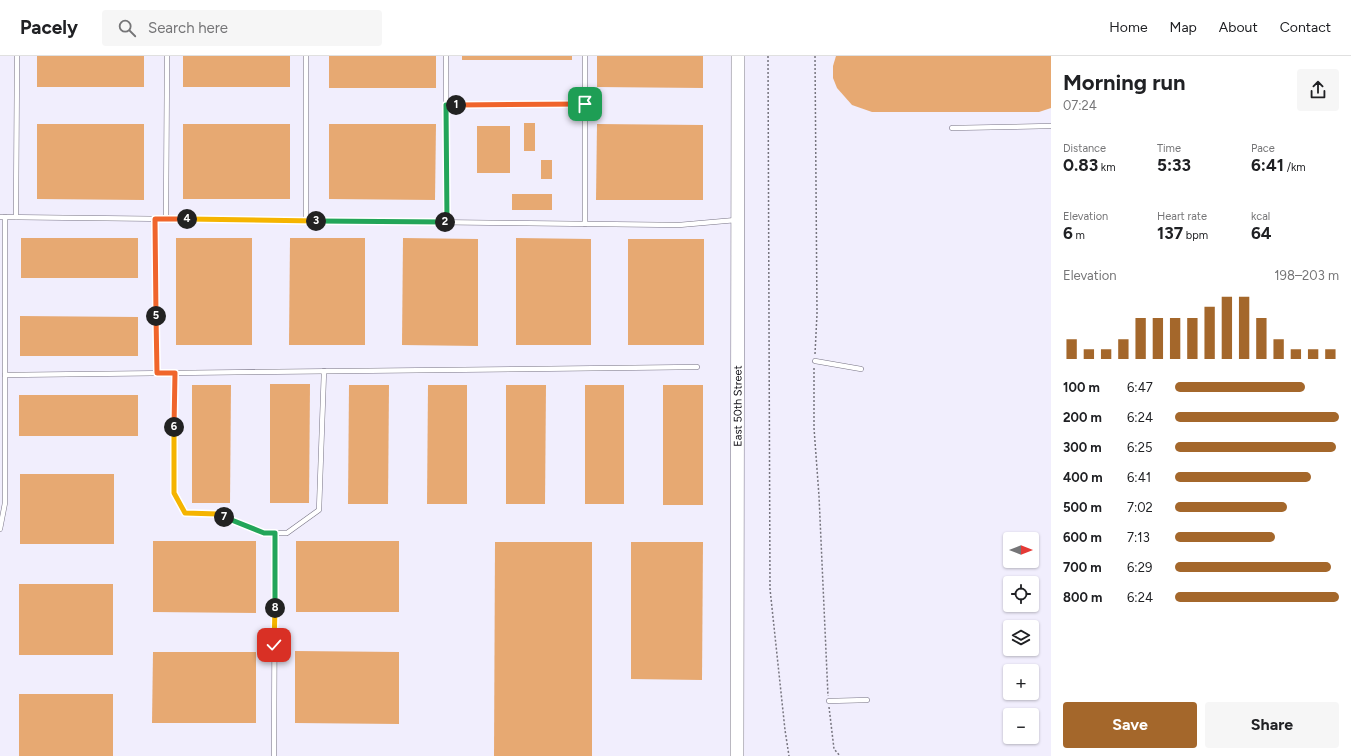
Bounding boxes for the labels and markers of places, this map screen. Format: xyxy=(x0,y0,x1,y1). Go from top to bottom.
pin xyxy=(568,87,602,121)
pin: 1 xyxy=(446,95,466,115)
pin: 4 xyxy=(177,209,197,229)
pin: 3 xyxy=(306,211,326,231)
pin: 2 xyxy=(435,212,455,232)
pin: 5 xyxy=(146,306,166,326)
pin: 6 xyxy=(164,417,184,437)
pin: 7 xyxy=(214,507,234,527)
pin: 8 xyxy=(265,598,285,618)
pin xyxy=(257,628,291,662)

